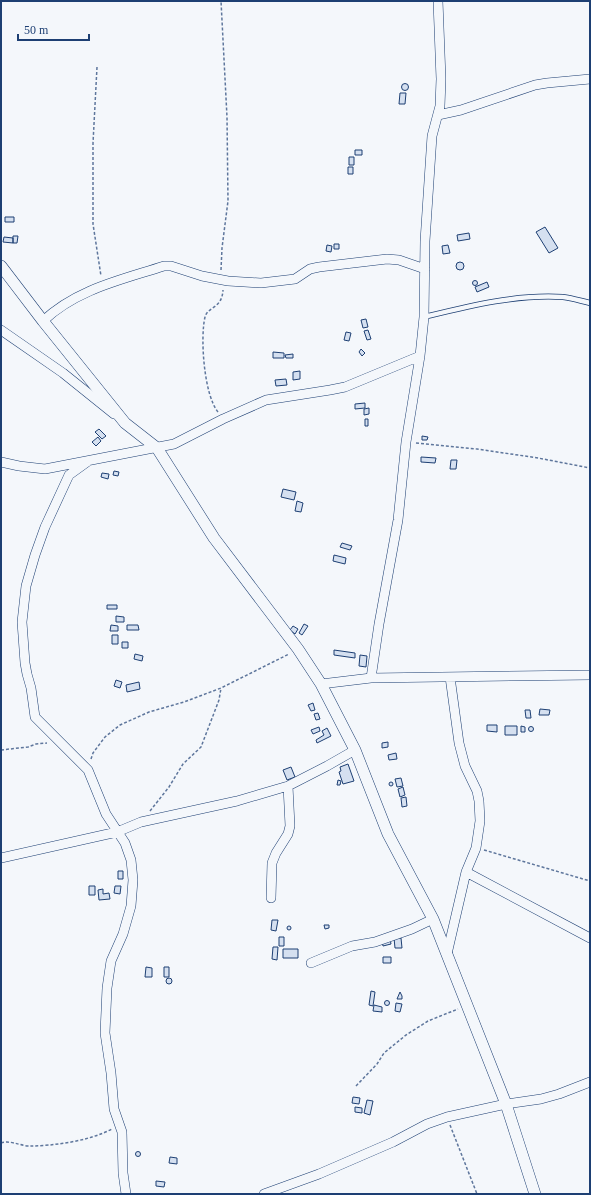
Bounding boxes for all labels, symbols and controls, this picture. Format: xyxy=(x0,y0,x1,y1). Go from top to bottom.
scale bar xyxy=(18,16,89,42)
text: 50 m xyxy=(24,23,49,37)

